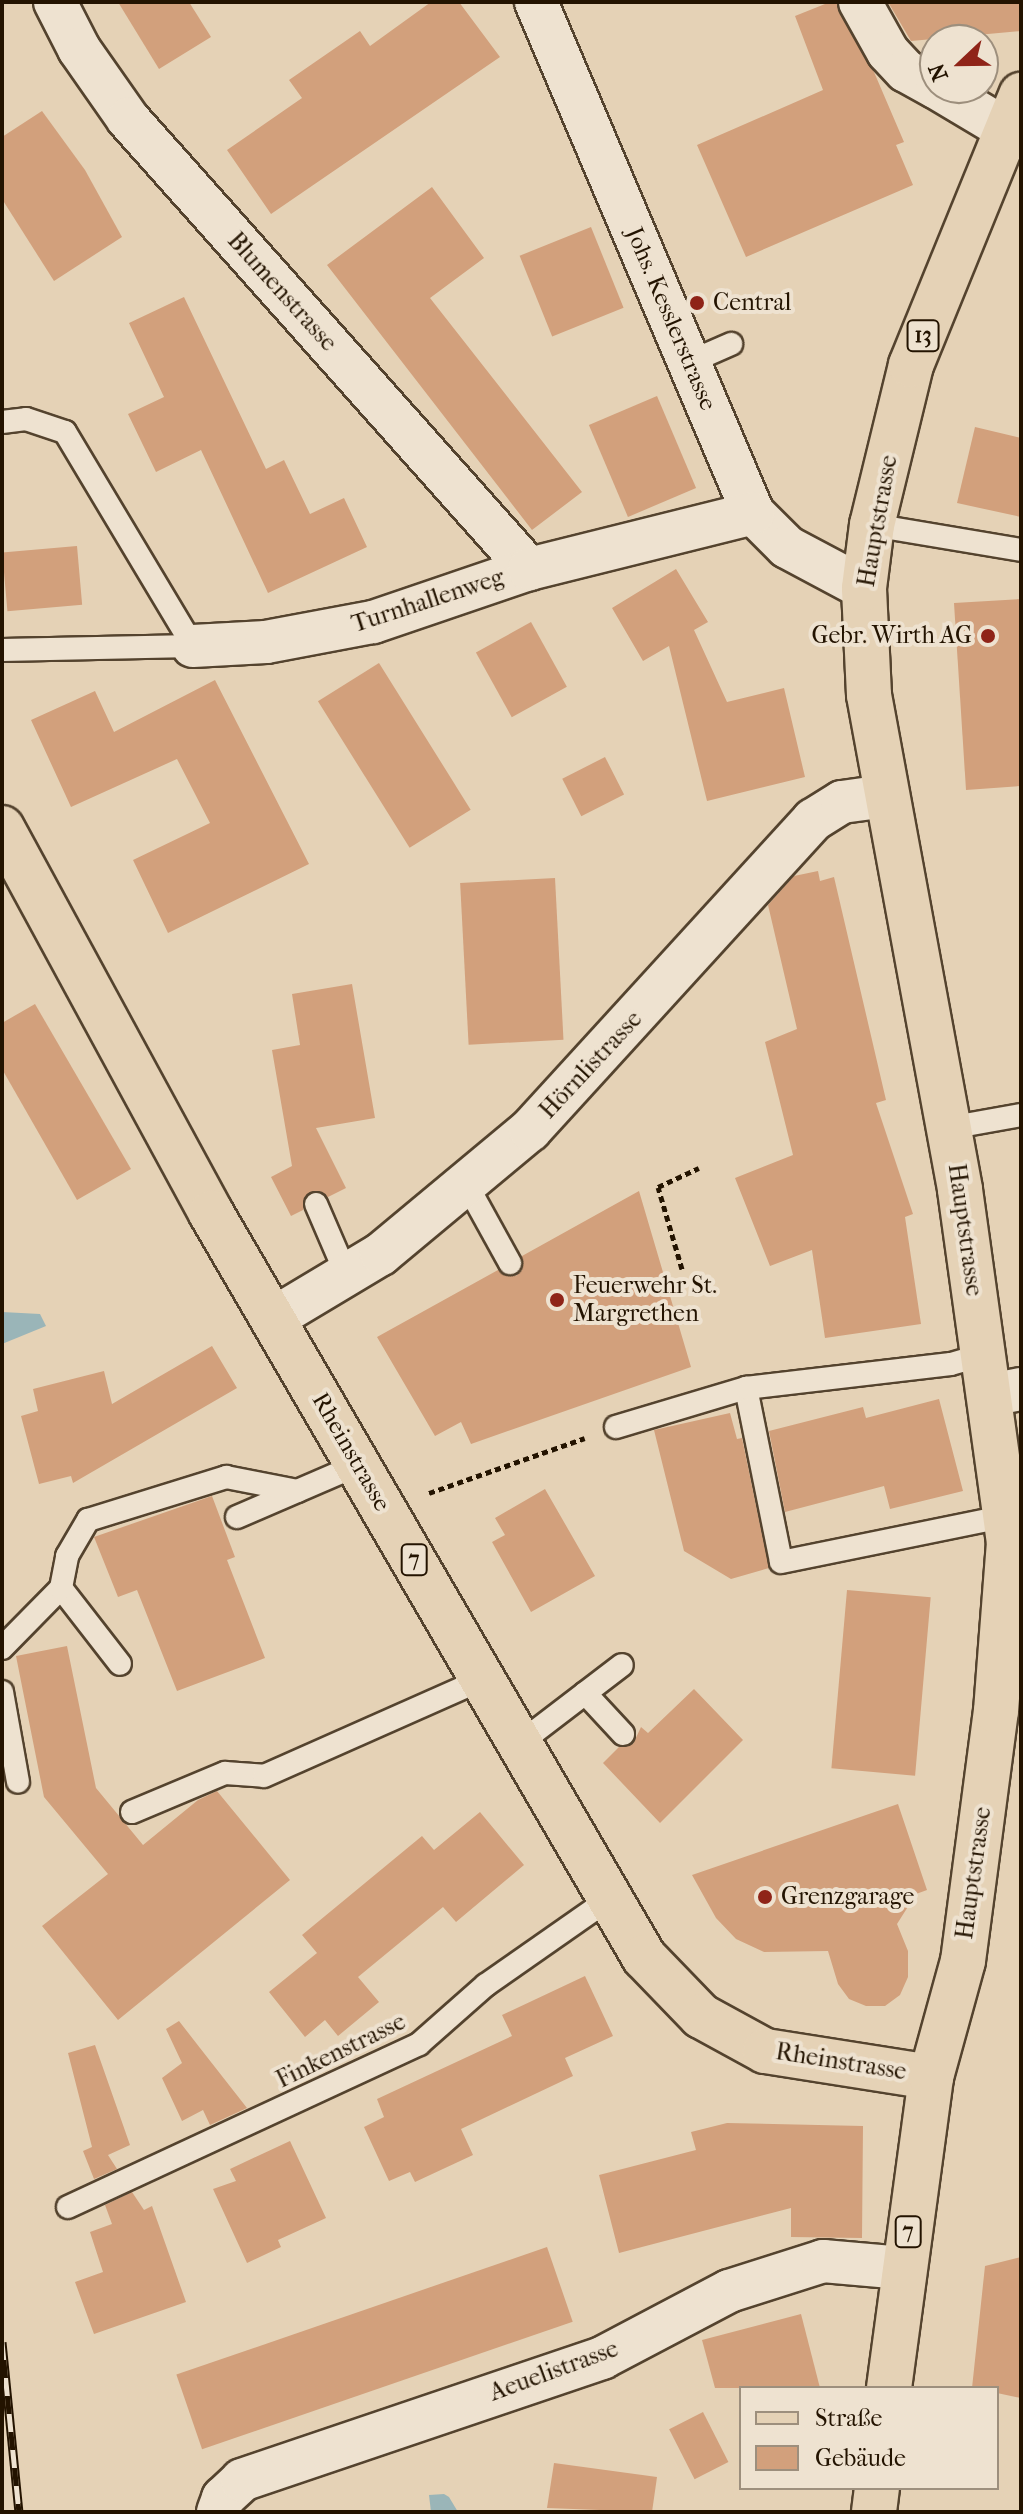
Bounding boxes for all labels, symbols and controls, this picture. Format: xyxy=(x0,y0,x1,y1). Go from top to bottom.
north arrow xyxy=(919,24,999,104)
text: N xyxy=(923,60,954,85)
street label: Johs. Kesslerstrasse xyxy=(619,223,723,415)
street label: Blumenstrasse xyxy=(221,227,343,357)
place label: Central xyxy=(713,289,791,317)
marker: Central xyxy=(688,294,706,312)
road number: 13 xyxy=(905,318,941,354)
street label: Hauptstrasse xyxy=(852,453,904,589)
street label: Turnhallenweg xyxy=(348,563,508,639)
place label: Gebr. Wirth AG xyxy=(811,622,972,650)
marker: Gebr. Wirth AG xyxy=(979,627,997,645)
street label: Hörnlistrasse xyxy=(534,1005,648,1125)
street label: Hauptstrasse xyxy=(941,1162,989,1298)
place label: Feuerwehr St. Margrethen xyxy=(573,1272,717,1328)
marker: Feuerwehr St. Margrethen xyxy=(548,1291,566,1309)
street label: Rheinstrasse xyxy=(306,1388,396,1516)
road number: 7 xyxy=(400,1542,428,1578)
street label: Hauptstrasse xyxy=(950,1805,998,1941)
place label: Grenzgarage xyxy=(781,1883,914,1911)
marker: Grenzgarage xyxy=(756,1888,774,1906)
street label: Finkenstrasse xyxy=(272,2007,410,2095)
street label: Rheinstrasse xyxy=(774,2037,908,2087)
road number: 7 xyxy=(894,2214,922,2250)
street label: Aeuelistrasse xyxy=(486,2334,622,2408)
legend xyxy=(739,2386,999,2490)
text: Straße xyxy=(815,2404,882,2432)
text: Gebäude xyxy=(815,2444,906,2472)

